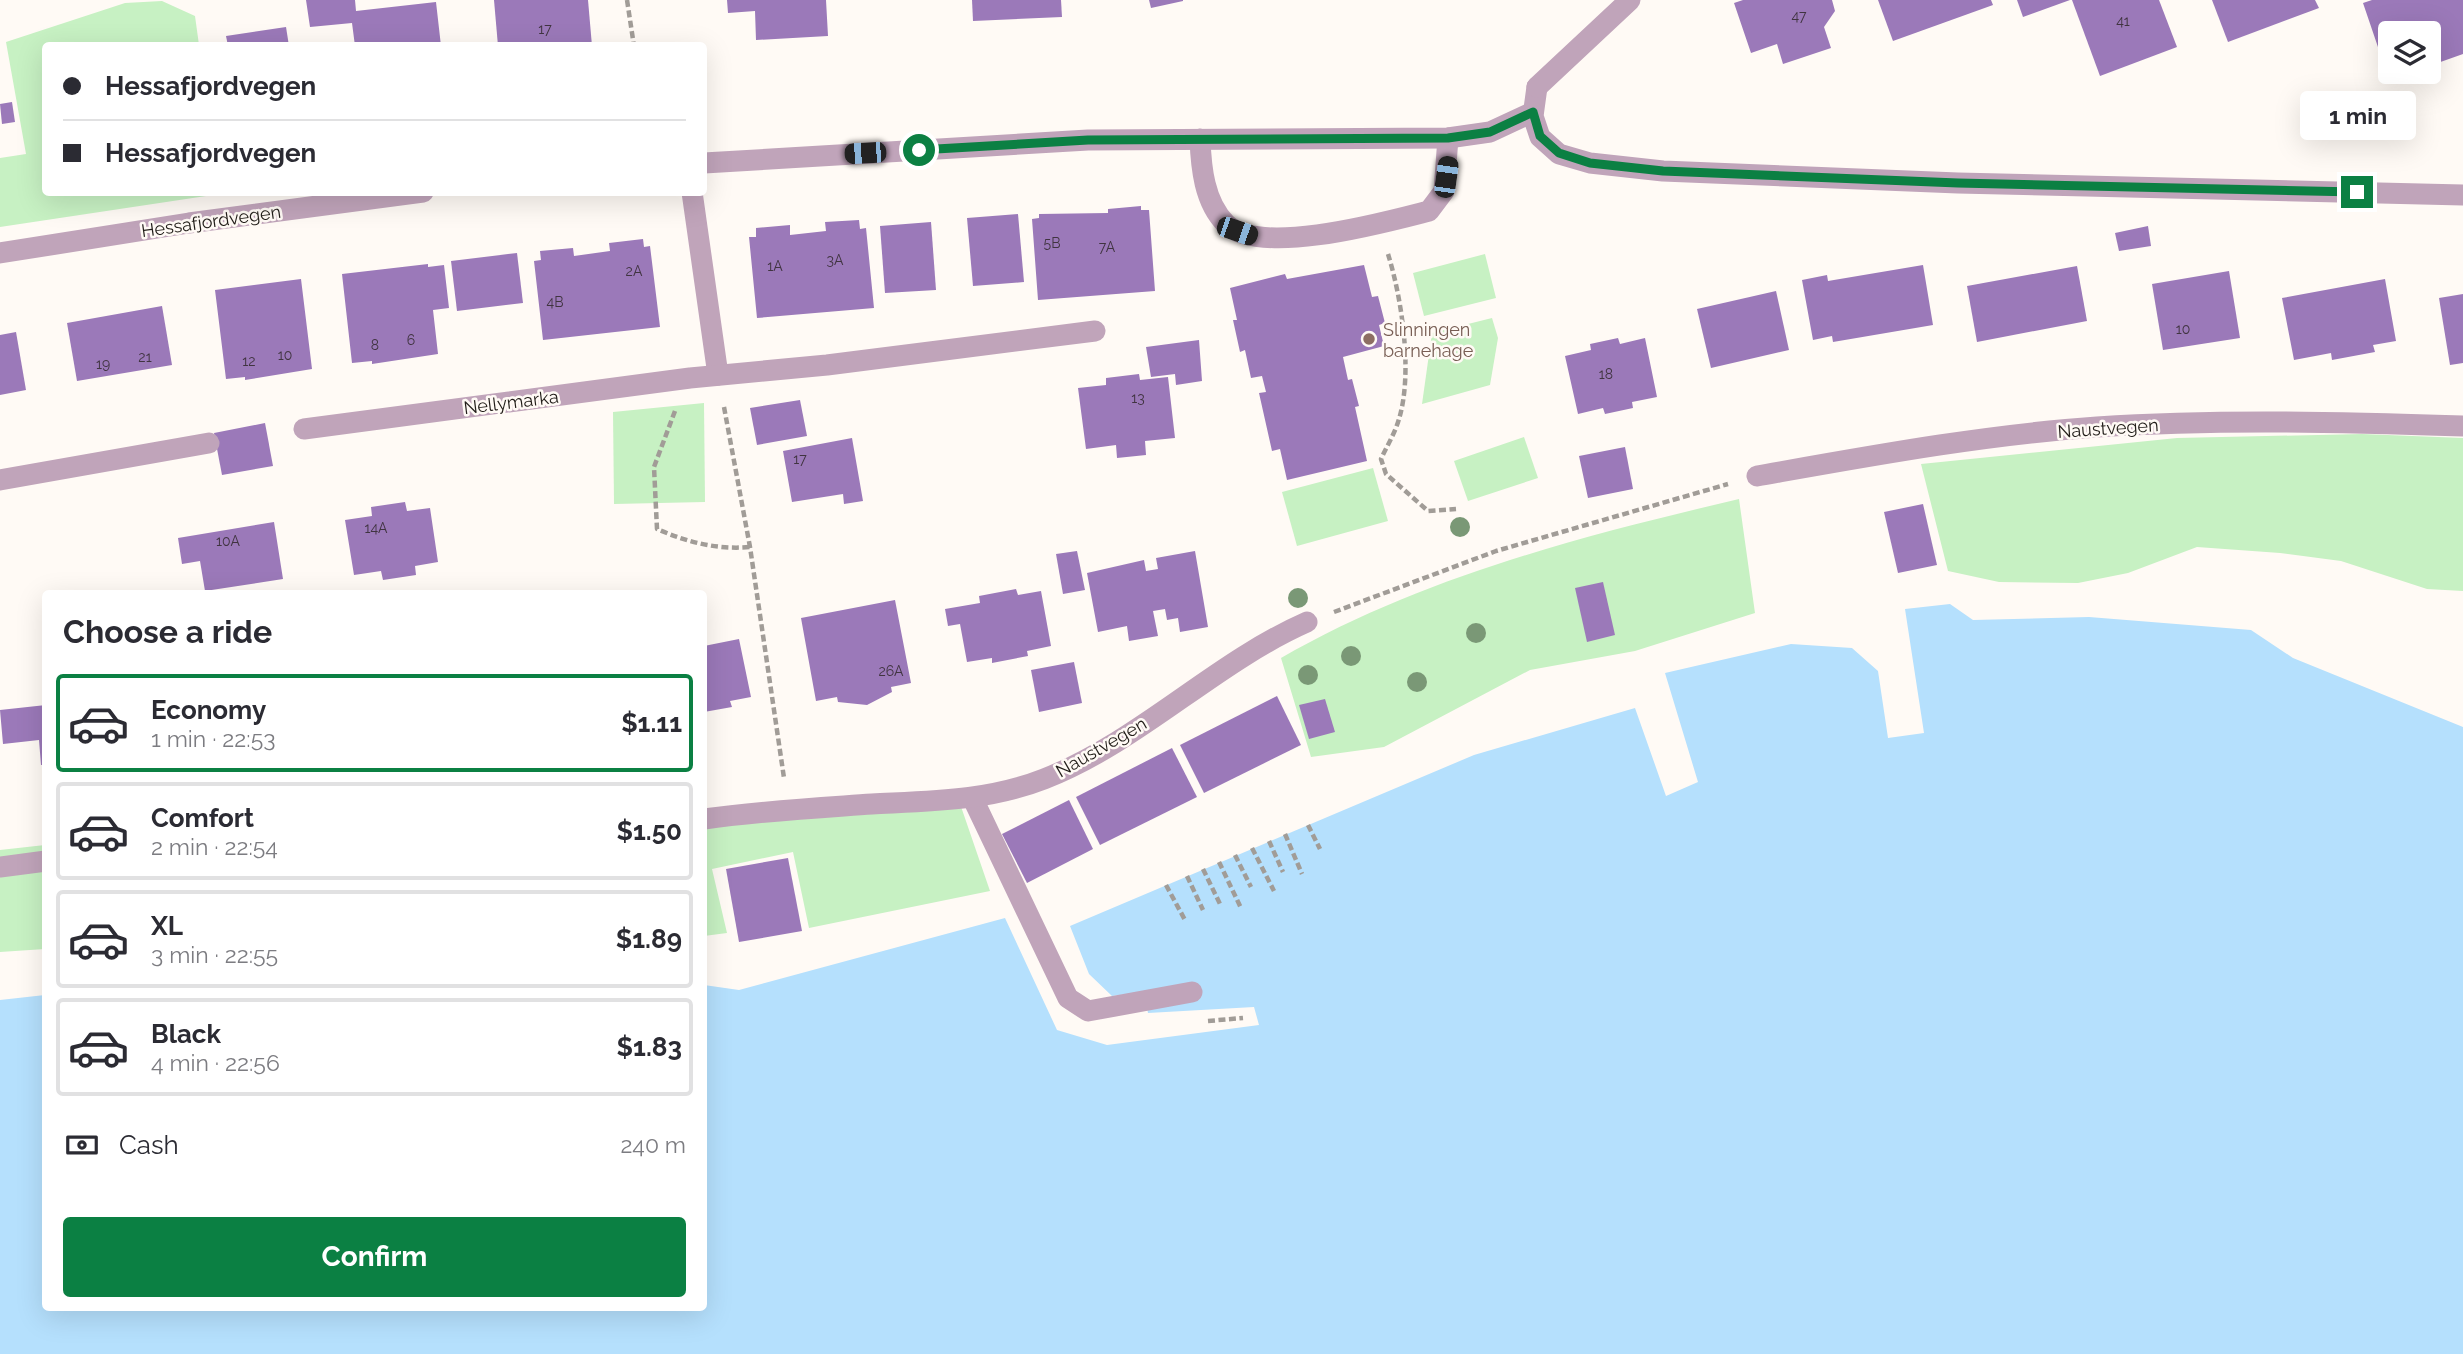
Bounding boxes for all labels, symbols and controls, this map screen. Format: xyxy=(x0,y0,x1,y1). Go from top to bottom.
house number: 47 xyxy=(1791,8,1807,24)
house number: 41 xyxy=(2116,13,2130,29)
house number: 17 xyxy=(538,21,552,37)
map controls xyxy=(2378,21,2441,84)
button: layers xyxy=(2378,21,2441,84)
text: Hessafjordvegen xyxy=(105,71,316,101)
callout: 1 min xyxy=(2299,90,2415,140)
text: 1 min xyxy=(2329,102,2387,129)
route start xyxy=(903,134,935,166)
text: Hessafjordvegen xyxy=(105,138,316,168)
car xyxy=(844,141,887,165)
car xyxy=(1433,155,1460,199)
route end xyxy=(2341,176,2373,208)
street label: Hessafjordvegen xyxy=(140,201,282,241)
car xyxy=(1214,214,1261,248)
house number: 5B xyxy=(1044,235,1060,251)
house number: 7A xyxy=(1099,239,1116,255)
house number: 3A xyxy=(827,252,844,268)
house number: 1A xyxy=(767,258,783,274)
house number: 2A xyxy=(626,263,643,279)
house number: 4B xyxy=(547,294,563,310)
place label: Slinningen barnehage xyxy=(1383,319,1474,361)
house number: 10 xyxy=(2176,321,2190,337)
marker: Slinningen barnehage xyxy=(1361,331,1377,347)
house number: 6 xyxy=(407,332,415,348)
house number: 8 xyxy=(371,337,379,353)
house number: 10 xyxy=(278,347,292,363)
house number: 21 xyxy=(138,349,152,365)
house number: 12 xyxy=(242,353,256,369)
house number: 19 xyxy=(96,356,110,372)
house number: 18 xyxy=(1599,366,1613,382)
street label: Nellymarka xyxy=(462,386,560,418)
house number: 13 xyxy=(1131,390,1145,406)
street label: Naustvegen xyxy=(2057,414,2159,442)
house number: 17 xyxy=(793,451,807,467)
house number: 14A xyxy=(364,520,388,536)
house number: 10A xyxy=(216,533,240,549)
text: Choose a ride xyxy=(63,613,272,650)
house number: 26A xyxy=(879,663,904,679)
icon: car xyxy=(67,692,130,755)
text: Economy xyxy=(151,695,266,725)
text: $1.11 xyxy=(621,708,682,738)
street label: Naustvegen xyxy=(1052,713,1150,781)
text: 1 min · 22:53 xyxy=(151,725,275,752)
icon: car xyxy=(67,800,130,863)
text: Comfort xyxy=(151,803,254,833)
text: $1.50 xyxy=(616,816,682,846)
text: 2 min · 22:54 xyxy=(151,833,278,860)
icon: car xyxy=(67,908,130,971)
text: XL xyxy=(151,911,183,941)
text: $1.89 xyxy=(616,924,682,954)
text: 3 min · 22:55 xyxy=(151,941,278,968)
icon: car xyxy=(67,1016,130,1079)
text: Black xyxy=(151,1019,221,1049)
text: $1.83 xyxy=(617,1032,682,1062)
text: 4 min · 22:56 xyxy=(151,1049,280,1076)
icon: cash xyxy=(63,1126,101,1164)
text: Cash xyxy=(119,1130,179,1160)
text: 240 m xyxy=(620,1131,686,1158)
button: Confirm xyxy=(63,1217,686,1297)

